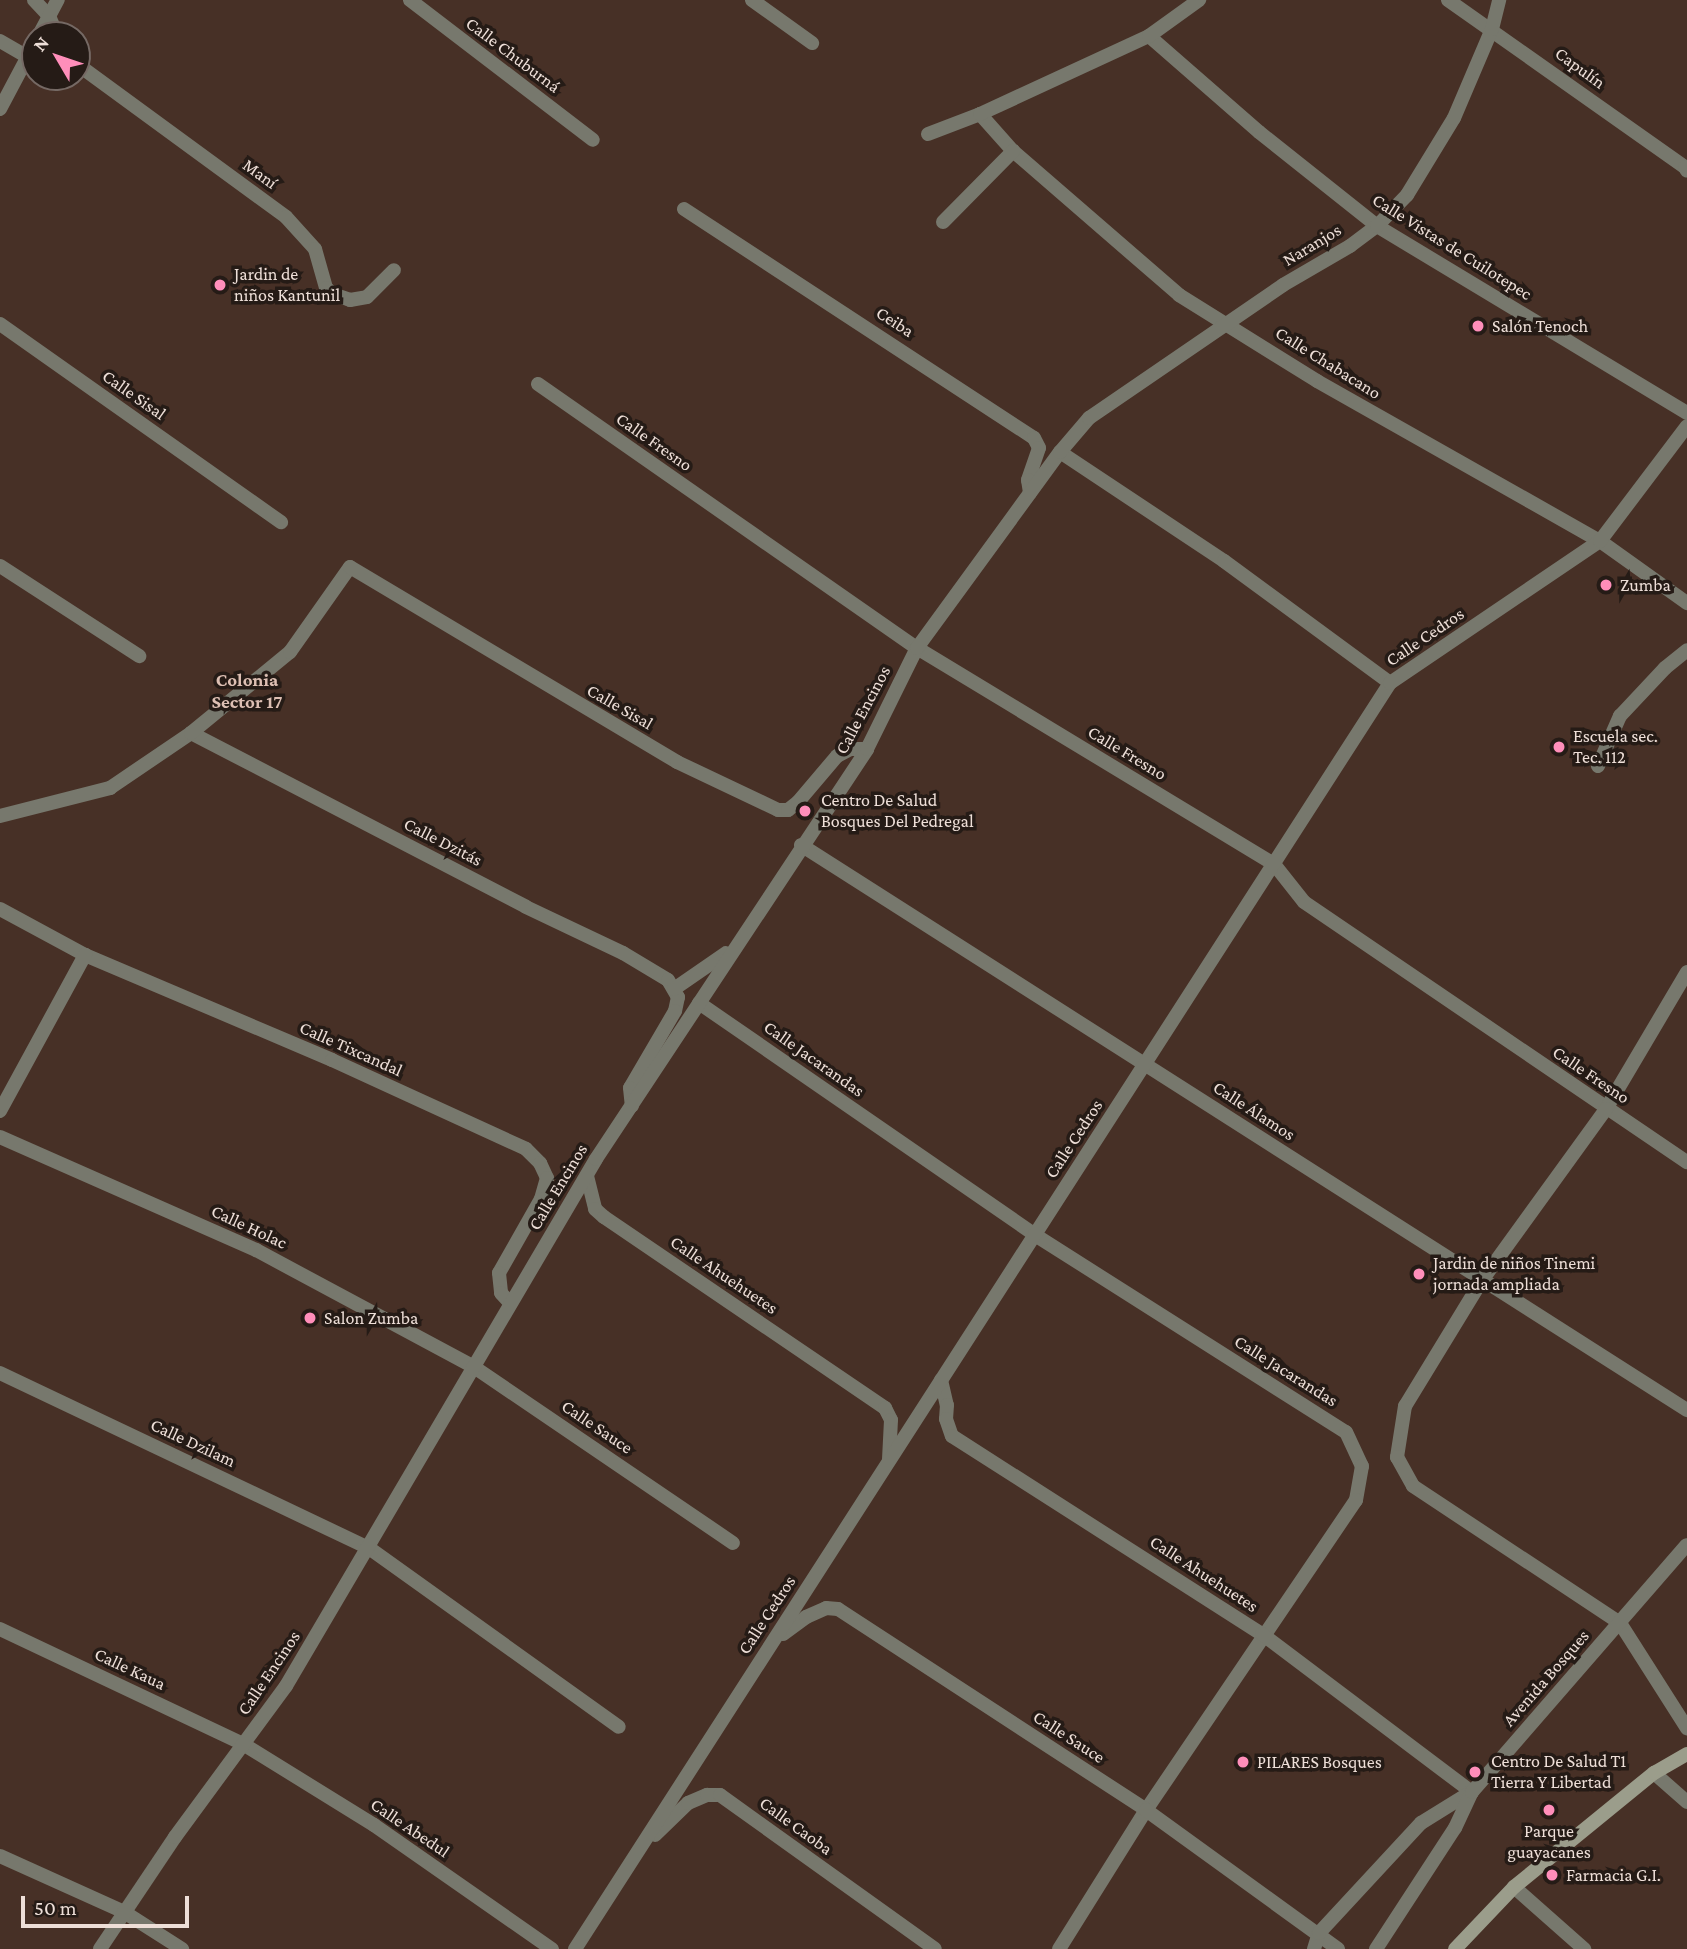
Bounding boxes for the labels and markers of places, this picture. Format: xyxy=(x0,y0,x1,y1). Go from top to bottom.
place label: Jardin de niños Kantunil xyxy=(234,264,340,306)
marker: Jardin de niños Kantunil xyxy=(212,277,228,293)
place label: Salón Tenoch xyxy=(1492,315,1588,337)
marker: Salón Tenoch xyxy=(1470,318,1486,334)
place label: Zumba xyxy=(1620,574,1671,596)
marker: Zumba xyxy=(1598,577,1614,593)
place label: Escuela sec. Tec. 112 xyxy=(1573,726,1658,768)
marker: Escuela sec. Tec. 112 xyxy=(1551,739,1567,755)
place label: Centro De Salud Bosques Del Pedregal xyxy=(821,790,974,832)
marker: Centro De Salud Bosques Del Pedregal xyxy=(795,801,815,821)
place label: Jardin de niños Tinemi jornada ampliada xyxy=(1433,1253,1595,1296)
marker: Jardin de niños Tinemi jornada ampliada xyxy=(1411,1266,1427,1282)
place label: Salon Zumba xyxy=(324,1307,418,1329)
marker: Salon Zumba xyxy=(302,1310,318,1326)
place label: PILARES Bosques xyxy=(1257,1751,1382,1773)
place label: Centro De Salud T1 Tierra Y Libertad xyxy=(1491,1751,1626,1794)
marker: PILARES Bosques xyxy=(1235,1754,1251,1770)
marker: Centro De Salud T1 Tierra Y Libertad xyxy=(1465,1762,1485,1782)
marker: Parque guayacanes xyxy=(1541,1802,1557,1818)
place label: Parque guayacanes xyxy=(1507,1821,1591,1864)
place label: Farmacia G.I. xyxy=(1566,1864,1661,1886)
marker: Farmacia G.I. xyxy=(1544,1867,1560,1883)

